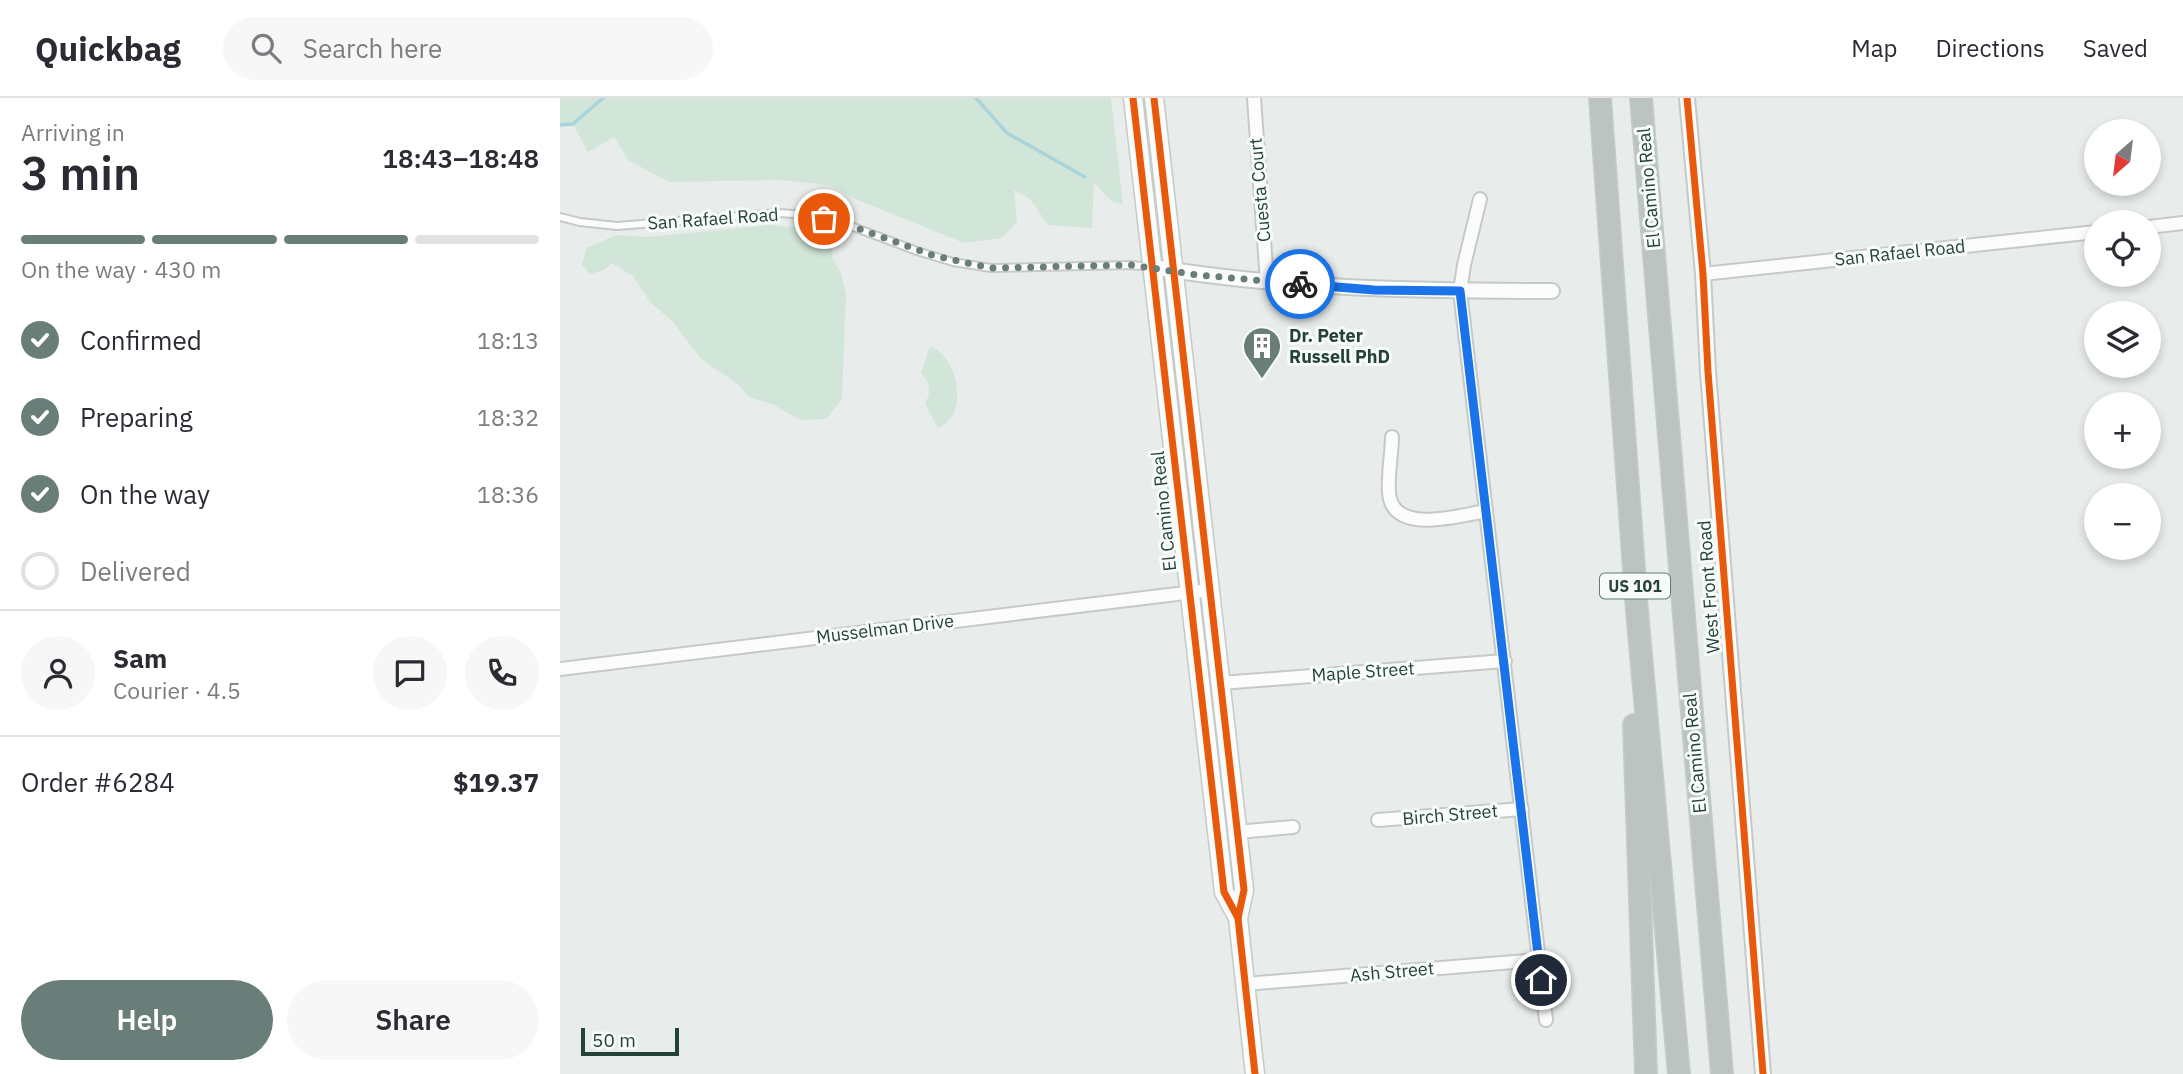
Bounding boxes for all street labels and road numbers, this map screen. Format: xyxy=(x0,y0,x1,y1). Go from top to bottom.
street label: El Camino Real xyxy=(1632,127,1665,249)
street label: Cuesta Court xyxy=(1243,137,1276,243)
street label: San Rafael Road xyxy=(647,202,779,235)
street label: San Rafael Road xyxy=(1833,234,1966,271)
street label: El Camino Real xyxy=(1146,450,1181,572)
street label: West Front Road xyxy=(1692,520,1725,654)
road number: US 101 xyxy=(1600,573,1670,598)
street label: Musselman Drive xyxy=(815,609,955,648)
street label: Maple Street xyxy=(1311,656,1415,687)
street label: El Camino Real xyxy=(1678,692,1711,814)
street label: Birch Street xyxy=(1401,799,1499,830)
street label: Ash Street xyxy=(1349,956,1435,987)

